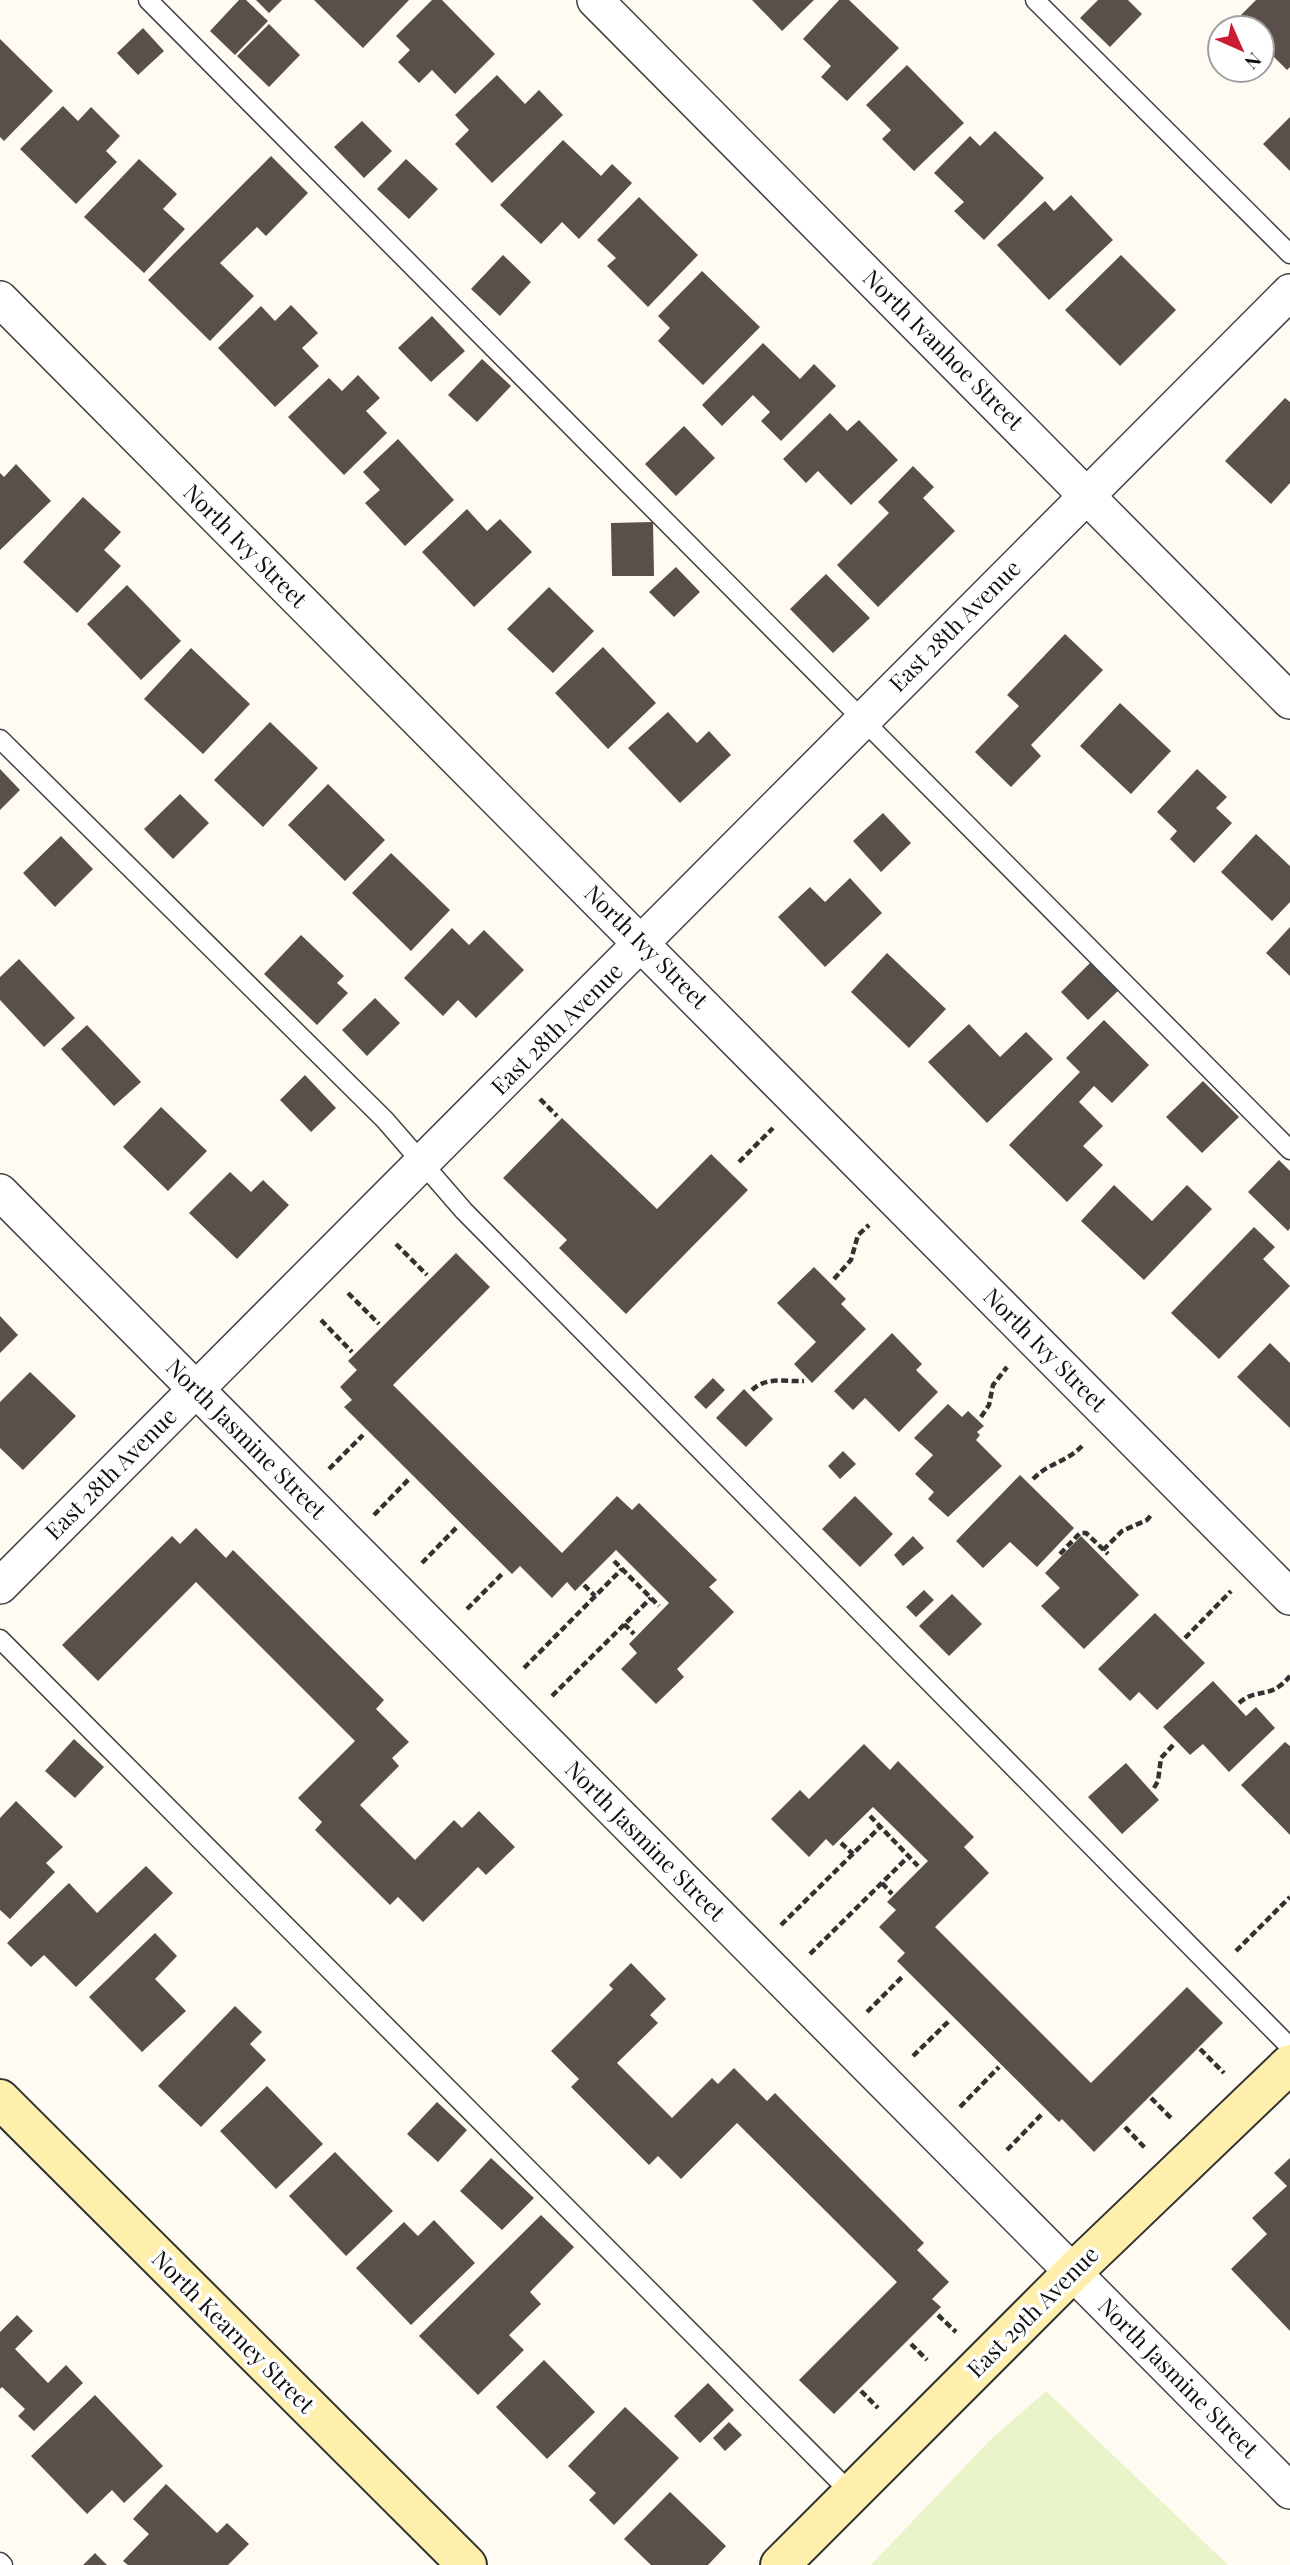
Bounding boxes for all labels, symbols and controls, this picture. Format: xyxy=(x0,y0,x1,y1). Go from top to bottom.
north arrow xyxy=(1206,14,1276,84)
text: N xyxy=(1239,48,1268,76)
street label: North Ivanhoe Street xyxy=(857,262,1032,437)
street label: North Ivy Street xyxy=(177,476,315,614)
street label: East 28th Avenue xyxy=(881,552,1027,698)
street label: North Ivy Street xyxy=(578,877,716,1015)
street label: East 28th Avenue xyxy=(483,955,629,1101)
street label: North Ivy Street xyxy=(977,1280,1115,1418)
street label: North Jasmine Street xyxy=(160,1351,335,1525)
street label: East 28th Avenue xyxy=(37,1400,183,1546)
street label: North Jasmine Street xyxy=(559,1753,734,1927)
street label: East 29th Avenue xyxy=(959,2238,1105,2384)
street label: North Kearney Street xyxy=(146,2243,323,2420)
street label: North Jasmine Street xyxy=(1092,2290,1267,2464)

